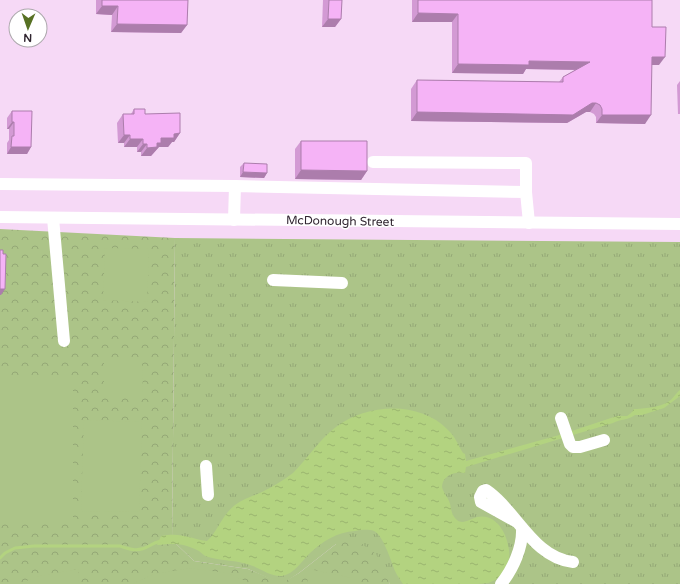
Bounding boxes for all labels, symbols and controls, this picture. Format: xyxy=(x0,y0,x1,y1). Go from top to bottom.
north arrow xyxy=(8,8,48,48)
text: N xyxy=(23,31,32,44)
street label: McDonough Street xyxy=(286,213,395,229)

